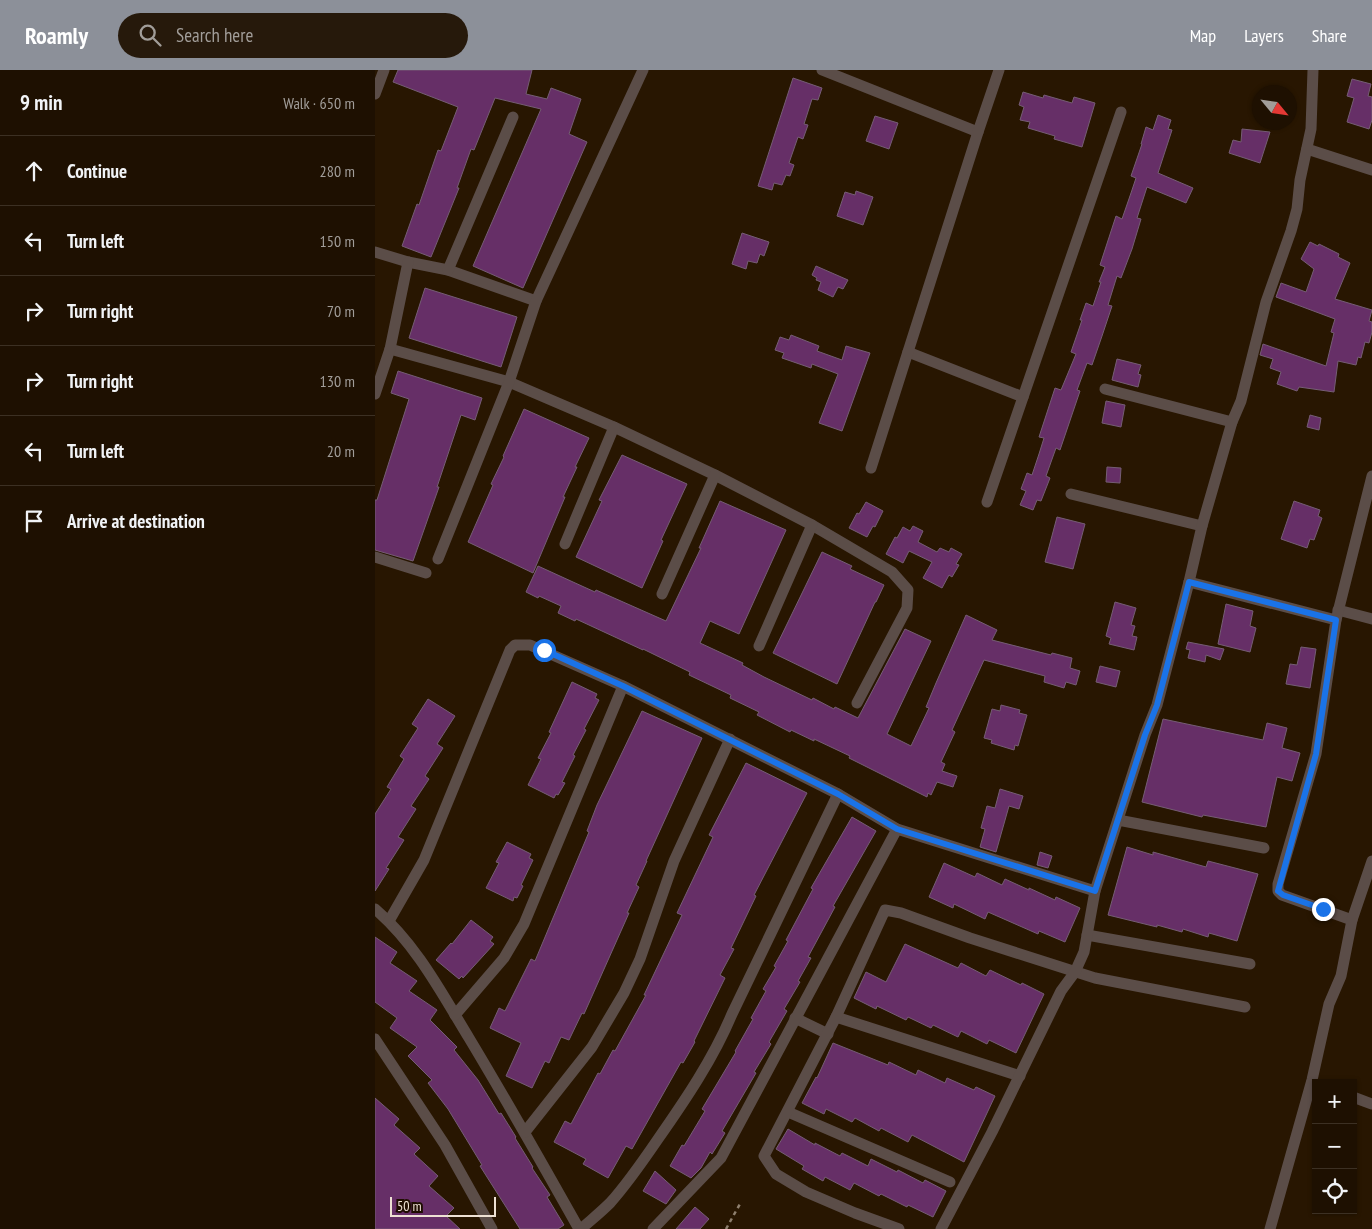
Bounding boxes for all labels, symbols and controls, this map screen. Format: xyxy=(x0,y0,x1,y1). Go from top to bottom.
search box xyxy=(118,13,468,58)
text: Roamly xyxy=(25,20,88,51)
icon: search xyxy=(136,21,164,49)
text: Search here xyxy=(176,23,253,47)
text: Map xyxy=(1190,24,1216,47)
text: Layers xyxy=(1244,24,1284,47)
text: Share xyxy=(1312,24,1347,47)
north arrow xyxy=(1252,85,1297,130)
text: 9 min xyxy=(20,89,62,116)
text: Walk · 650 m xyxy=(283,93,355,113)
icon: ahead xyxy=(20,157,48,185)
text: Continue xyxy=(67,159,127,183)
text: 280 m xyxy=(320,161,355,181)
icon: left xyxy=(20,227,48,255)
text: Turn left xyxy=(67,229,124,253)
text: 150 m xyxy=(320,231,355,251)
icon: right xyxy=(20,297,48,325)
text: Turn right xyxy=(67,299,133,323)
text: 70 m xyxy=(327,301,355,321)
icon: right xyxy=(20,367,48,395)
text: Turn right xyxy=(67,369,133,393)
text: 130 m xyxy=(320,371,355,391)
icon: left xyxy=(20,437,48,465)
text: Turn left xyxy=(67,439,124,463)
text: 20 m xyxy=(327,441,355,461)
icon: arrive xyxy=(20,507,48,535)
text: Arrive at destination xyxy=(67,509,205,533)
route start xyxy=(533,639,556,662)
route end xyxy=(1312,898,1335,921)
map controls xyxy=(1312,1079,1357,1214)
button: + xyxy=(1312,1079,1357,1124)
button: − xyxy=(1312,1124,1357,1169)
button: locate xyxy=(1312,1169,1357,1214)
scale bar xyxy=(390,1194,496,1217)
text: 50 m xyxy=(397,1197,422,1215)

